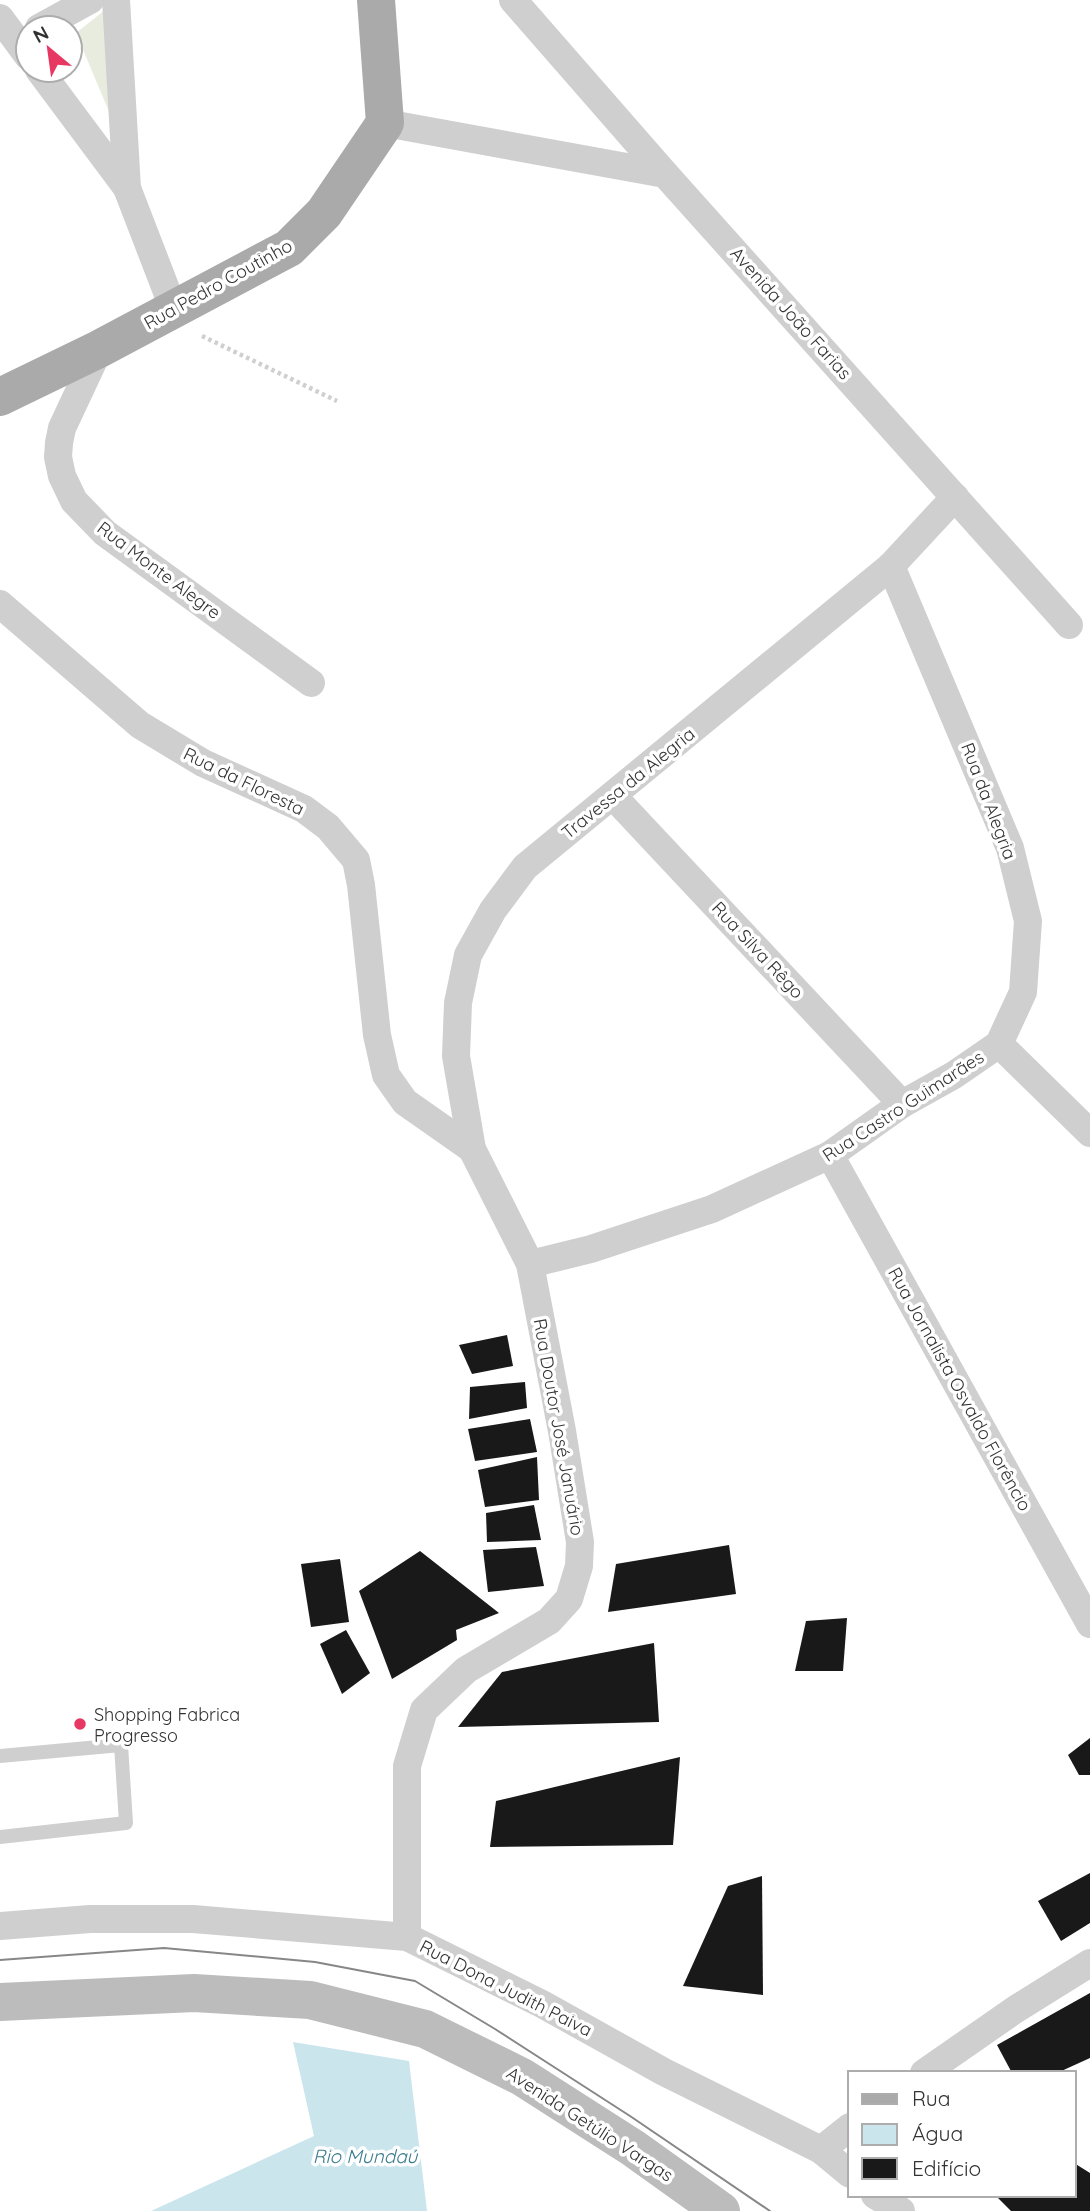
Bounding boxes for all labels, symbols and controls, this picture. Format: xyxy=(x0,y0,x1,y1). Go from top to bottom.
north arrow xyxy=(14,14,84,84)
text: N xyxy=(29,20,53,48)
street label: Rua Pedro Coutinho xyxy=(140,234,296,334)
street label: Avenida João Farias xyxy=(725,242,857,384)
street label: Rua Monte Alegre xyxy=(93,516,225,624)
street label: Travessa da Alegria xyxy=(557,722,699,844)
street label: Rua da Alegria xyxy=(956,739,1022,863)
street label: Rua da Floresta xyxy=(180,742,308,820)
street label: Rua Silva Rêgo xyxy=(707,897,809,1003)
street label: Rua Castro Guimarães xyxy=(818,1045,988,1167)
street label: Rua Jornalista Osvaldo Florêncio xyxy=(883,1263,1037,1515)
street label: Rua Doutor José Januário xyxy=(529,1317,589,1537)
place label: Shopping Fabrica Progresso xyxy=(94,1703,240,1747)
marker: Shopping Fabrica Progresso xyxy=(72,1716,88,1732)
street label: Rua Dona Judith Paiva xyxy=(416,1935,596,2041)
street label: Avenida Getúlio Vargas xyxy=(502,2061,678,2187)
legend xyxy=(848,2071,1076,2197)
text: Rua xyxy=(912,2085,951,2111)
text: Água xyxy=(912,2120,963,2146)
water label: Rio Mundaú xyxy=(313,2144,418,2168)
text: Edifício xyxy=(912,2155,981,2181)

